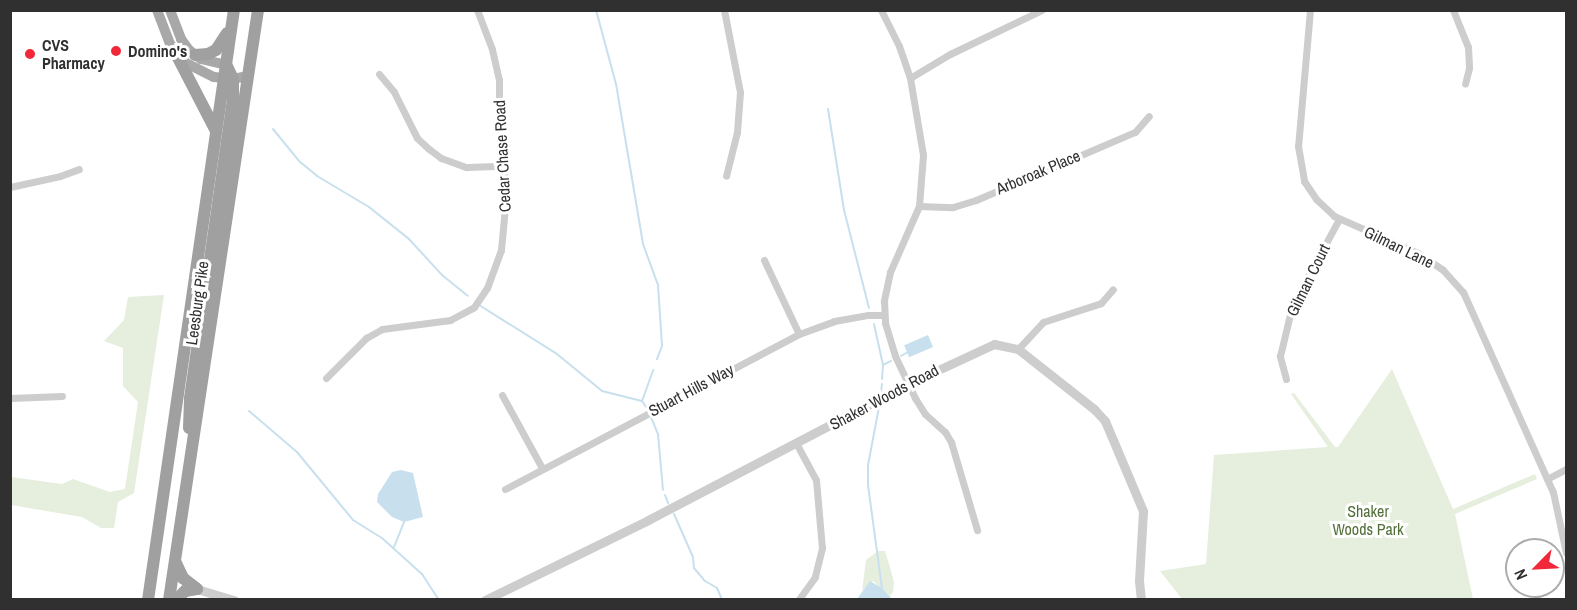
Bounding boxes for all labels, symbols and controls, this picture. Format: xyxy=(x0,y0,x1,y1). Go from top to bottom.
place label: CVS Pharmacy xyxy=(42,35,105,73)
place label: Domino's xyxy=(128,41,187,61)
marker: Domino's xyxy=(109,44,123,58)
marker: CVS Pharmacy xyxy=(23,47,37,61)
street label: Cedar Chase Road xyxy=(489,99,515,213)
street label: Arboroak Place xyxy=(993,146,1083,198)
street label: Gilman Lane xyxy=(1361,222,1437,272)
street label: Gilman Court xyxy=(1282,241,1334,319)
street label: Leesburg Pike xyxy=(182,260,212,346)
street label: Stuart Hills Way xyxy=(645,360,737,420)
street label: Shaker Woods Road xyxy=(826,360,942,434)
park label: Shaker Woods Park xyxy=(1332,501,1404,539)
north arrow xyxy=(1505,538,1565,598)
text: N xyxy=(1508,566,1532,583)

